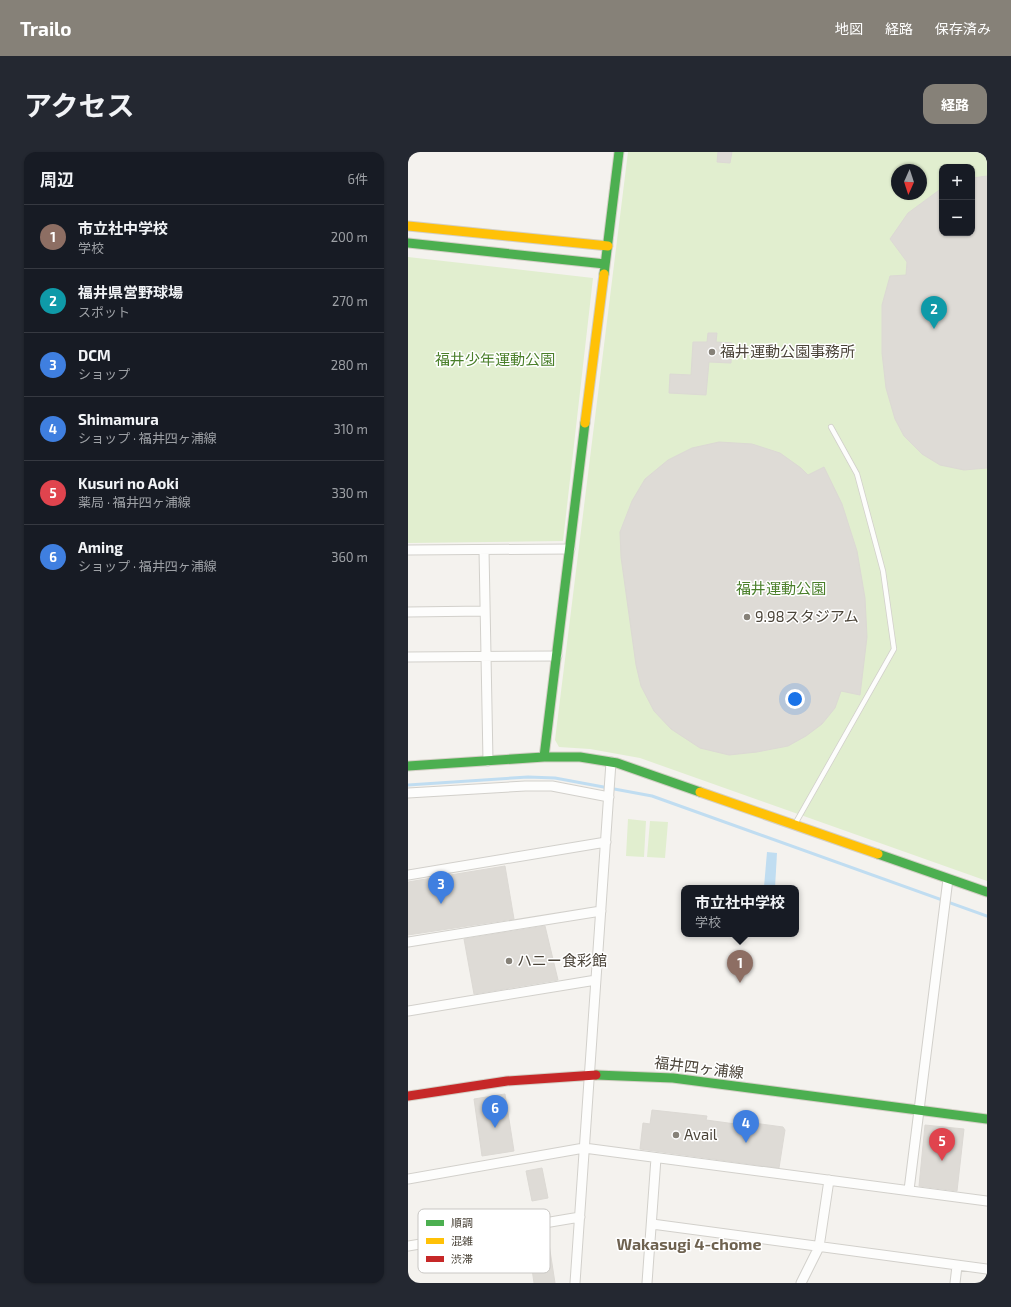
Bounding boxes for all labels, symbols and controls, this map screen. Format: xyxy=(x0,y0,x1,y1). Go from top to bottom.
text: Trailo xyxy=(20,17,72,40)
text: 地図 xyxy=(835,20,863,37)
text: 経路 xyxy=(885,20,913,37)
text: 保存済み xyxy=(935,20,991,37)
button: 経路 xyxy=(923,84,987,124)
text: アクセス xyxy=(24,88,135,122)
north arrow xyxy=(891,164,927,200)
map controls xyxy=(939,164,975,236)
button: + xyxy=(939,164,975,200)
text: 周辺 xyxy=(40,169,74,189)
text: 6件 xyxy=(348,171,368,187)
button: − xyxy=(939,200,975,236)
text: 市立社中学校 xyxy=(78,219,168,237)
text: 1 xyxy=(50,229,56,245)
text: 200 m xyxy=(331,229,368,245)
text: 学校 xyxy=(78,240,104,256)
text: 福井県営野球場 xyxy=(78,283,183,301)
text: 2 xyxy=(49,293,57,309)
text: 270 m xyxy=(332,293,368,309)
pin: 2 xyxy=(921,296,947,329)
text: スポット xyxy=(78,304,130,320)
place label: 福井運動公園事務所 xyxy=(720,342,855,360)
text: DCM xyxy=(78,346,111,364)
marker: 福井運動公園事務所 xyxy=(707,347,717,357)
park label: 福井少年運動公園 xyxy=(435,350,555,368)
text: 3 xyxy=(49,357,57,373)
text: 280 m xyxy=(331,357,368,373)
text: ショップ xyxy=(78,366,130,382)
text: Shimamura xyxy=(78,410,159,428)
text: 4 xyxy=(49,421,57,437)
text: 310 m xyxy=(333,421,368,437)
text: ショップ · 福井四ヶ浦線 xyxy=(78,430,217,446)
text: Kusuri no Aoki xyxy=(78,474,179,492)
text: 5 xyxy=(49,485,57,501)
text: 330 m xyxy=(331,485,368,501)
text: 薬局 · 福井四ヶ浦線 xyxy=(78,494,191,510)
text: Aming xyxy=(78,538,123,556)
text: 6 xyxy=(49,549,57,565)
text: 360 m xyxy=(331,549,368,565)
text: ショップ · 福井四ヶ浦線 xyxy=(78,558,217,574)
park label: 福井運動公園 xyxy=(736,579,826,597)
place label: 9.98スタジアム xyxy=(755,607,859,625)
marker: 9.98スタジアム xyxy=(742,612,752,622)
your location xyxy=(785,689,805,709)
pin: 3 xyxy=(428,871,454,904)
popup xyxy=(681,885,799,937)
text: 市立社中学校 xyxy=(695,893,785,911)
text: 学校 xyxy=(695,914,721,930)
pin: 1 xyxy=(727,950,753,983)
place label: ハニー食彩館 xyxy=(517,951,607,969)
marker: ハニー食彩館 xyxy=(504,956,514,966)
street label: 福井四ヶ浦線 xyxy=(653,1053,745,1081)
pin: 6 xyxy=(482,1095,508,1128)
pin: 4 xyxy=(733,1110,759,1143)
place label: Avail xyxy=(684,1125,718,1143)
pin: 5 xyxy=(929,1128,955,1161)
marker: Avail xyxy=(671,1130,681,1140)
legend xyxy=(418,1209,550,1273)
text: 順調 xyxy=(451,1216,473,1229)
text: 混雑 xyxy=(451,1234,473,1247)
district label: Wakasugi 4-chome xyxy=(617,1234,761,1253)
text: 渋滞 xyxy=(451,1252,473,1265)

